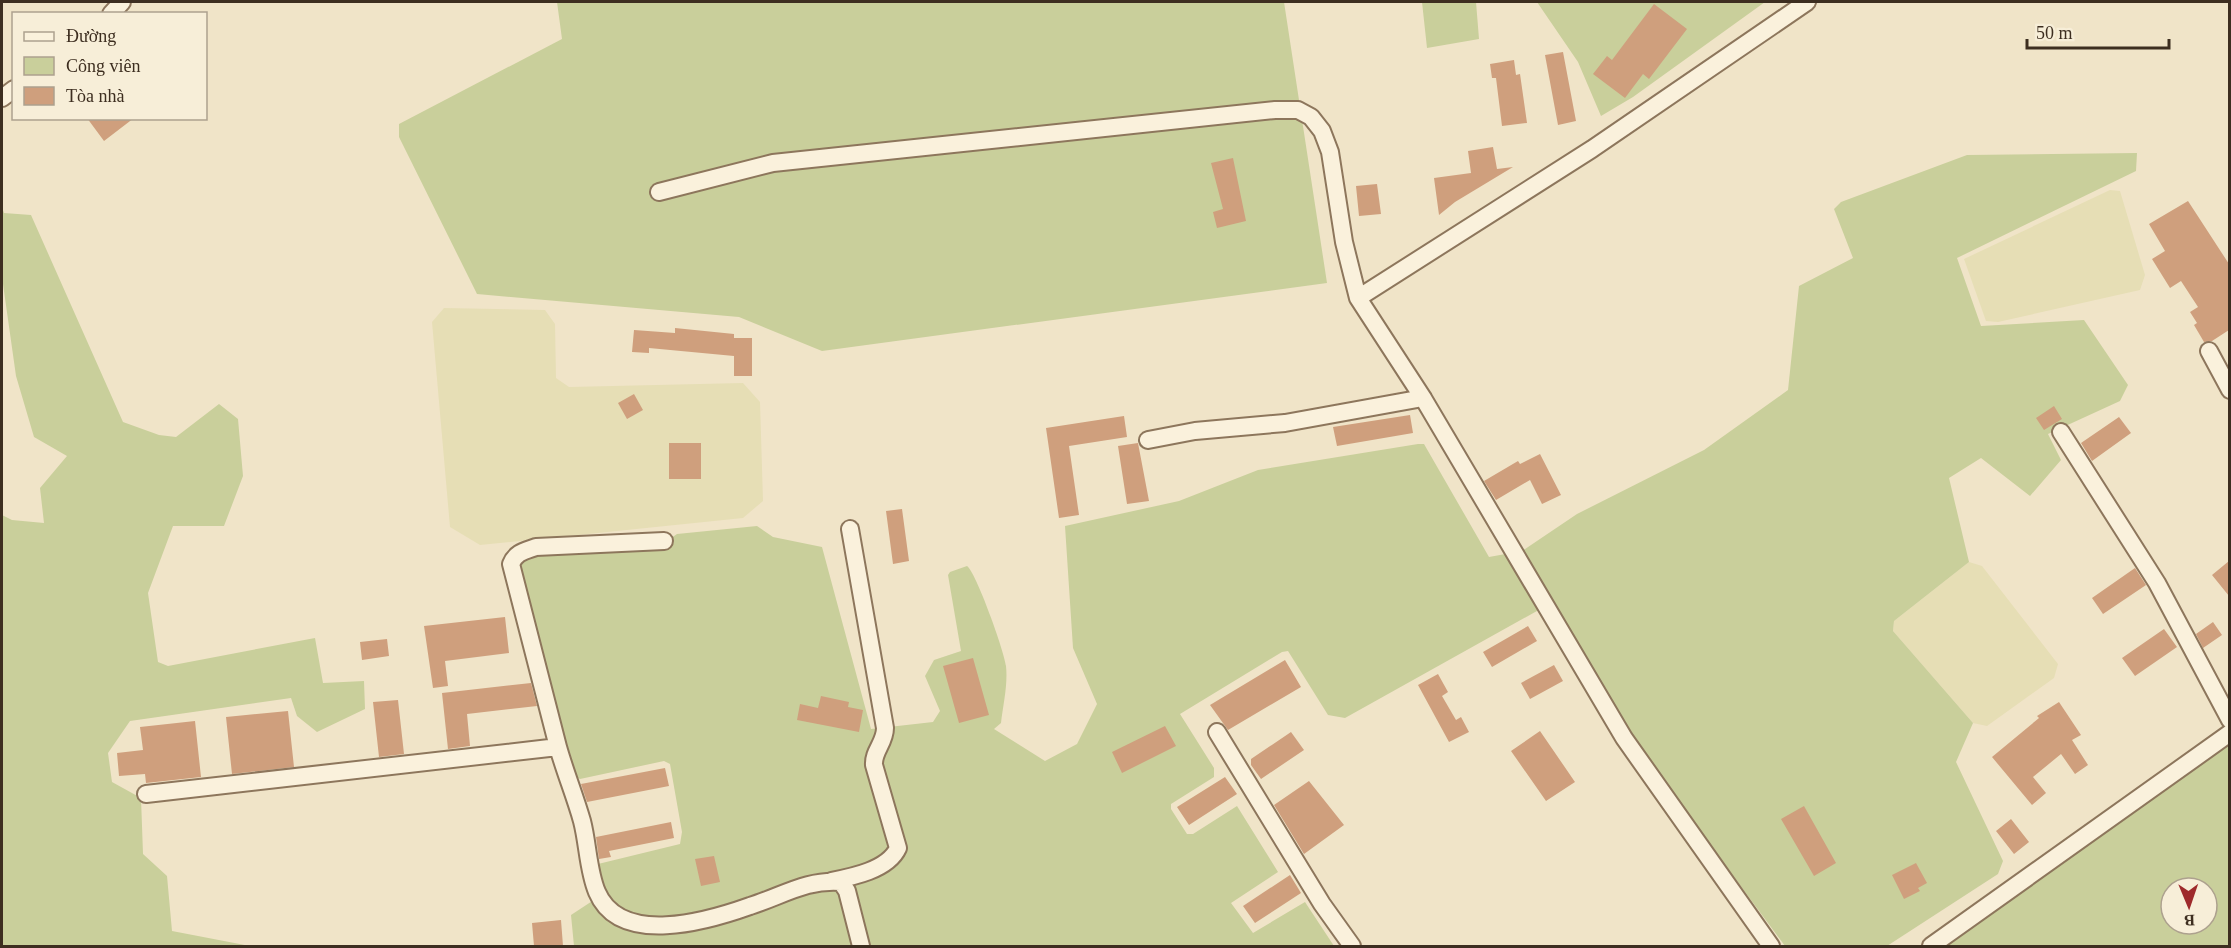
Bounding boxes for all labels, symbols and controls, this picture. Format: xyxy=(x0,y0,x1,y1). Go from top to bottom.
legend xyxy=(12,12,207,120)
scale bar xyxy=(2027,12,2170,50)
text: 50 m xyxy=(2036,23,2073,43)
text: Đường xyxy=(66,26,116,46)
text: Công viên xyxy=(66,56,141,76)
text: Tòa nhà xyxy=(66,86,124,106)
north arrow xyxy=(2159,876,2219,936)
text: B xyxy=(2184,912,2195,929)

